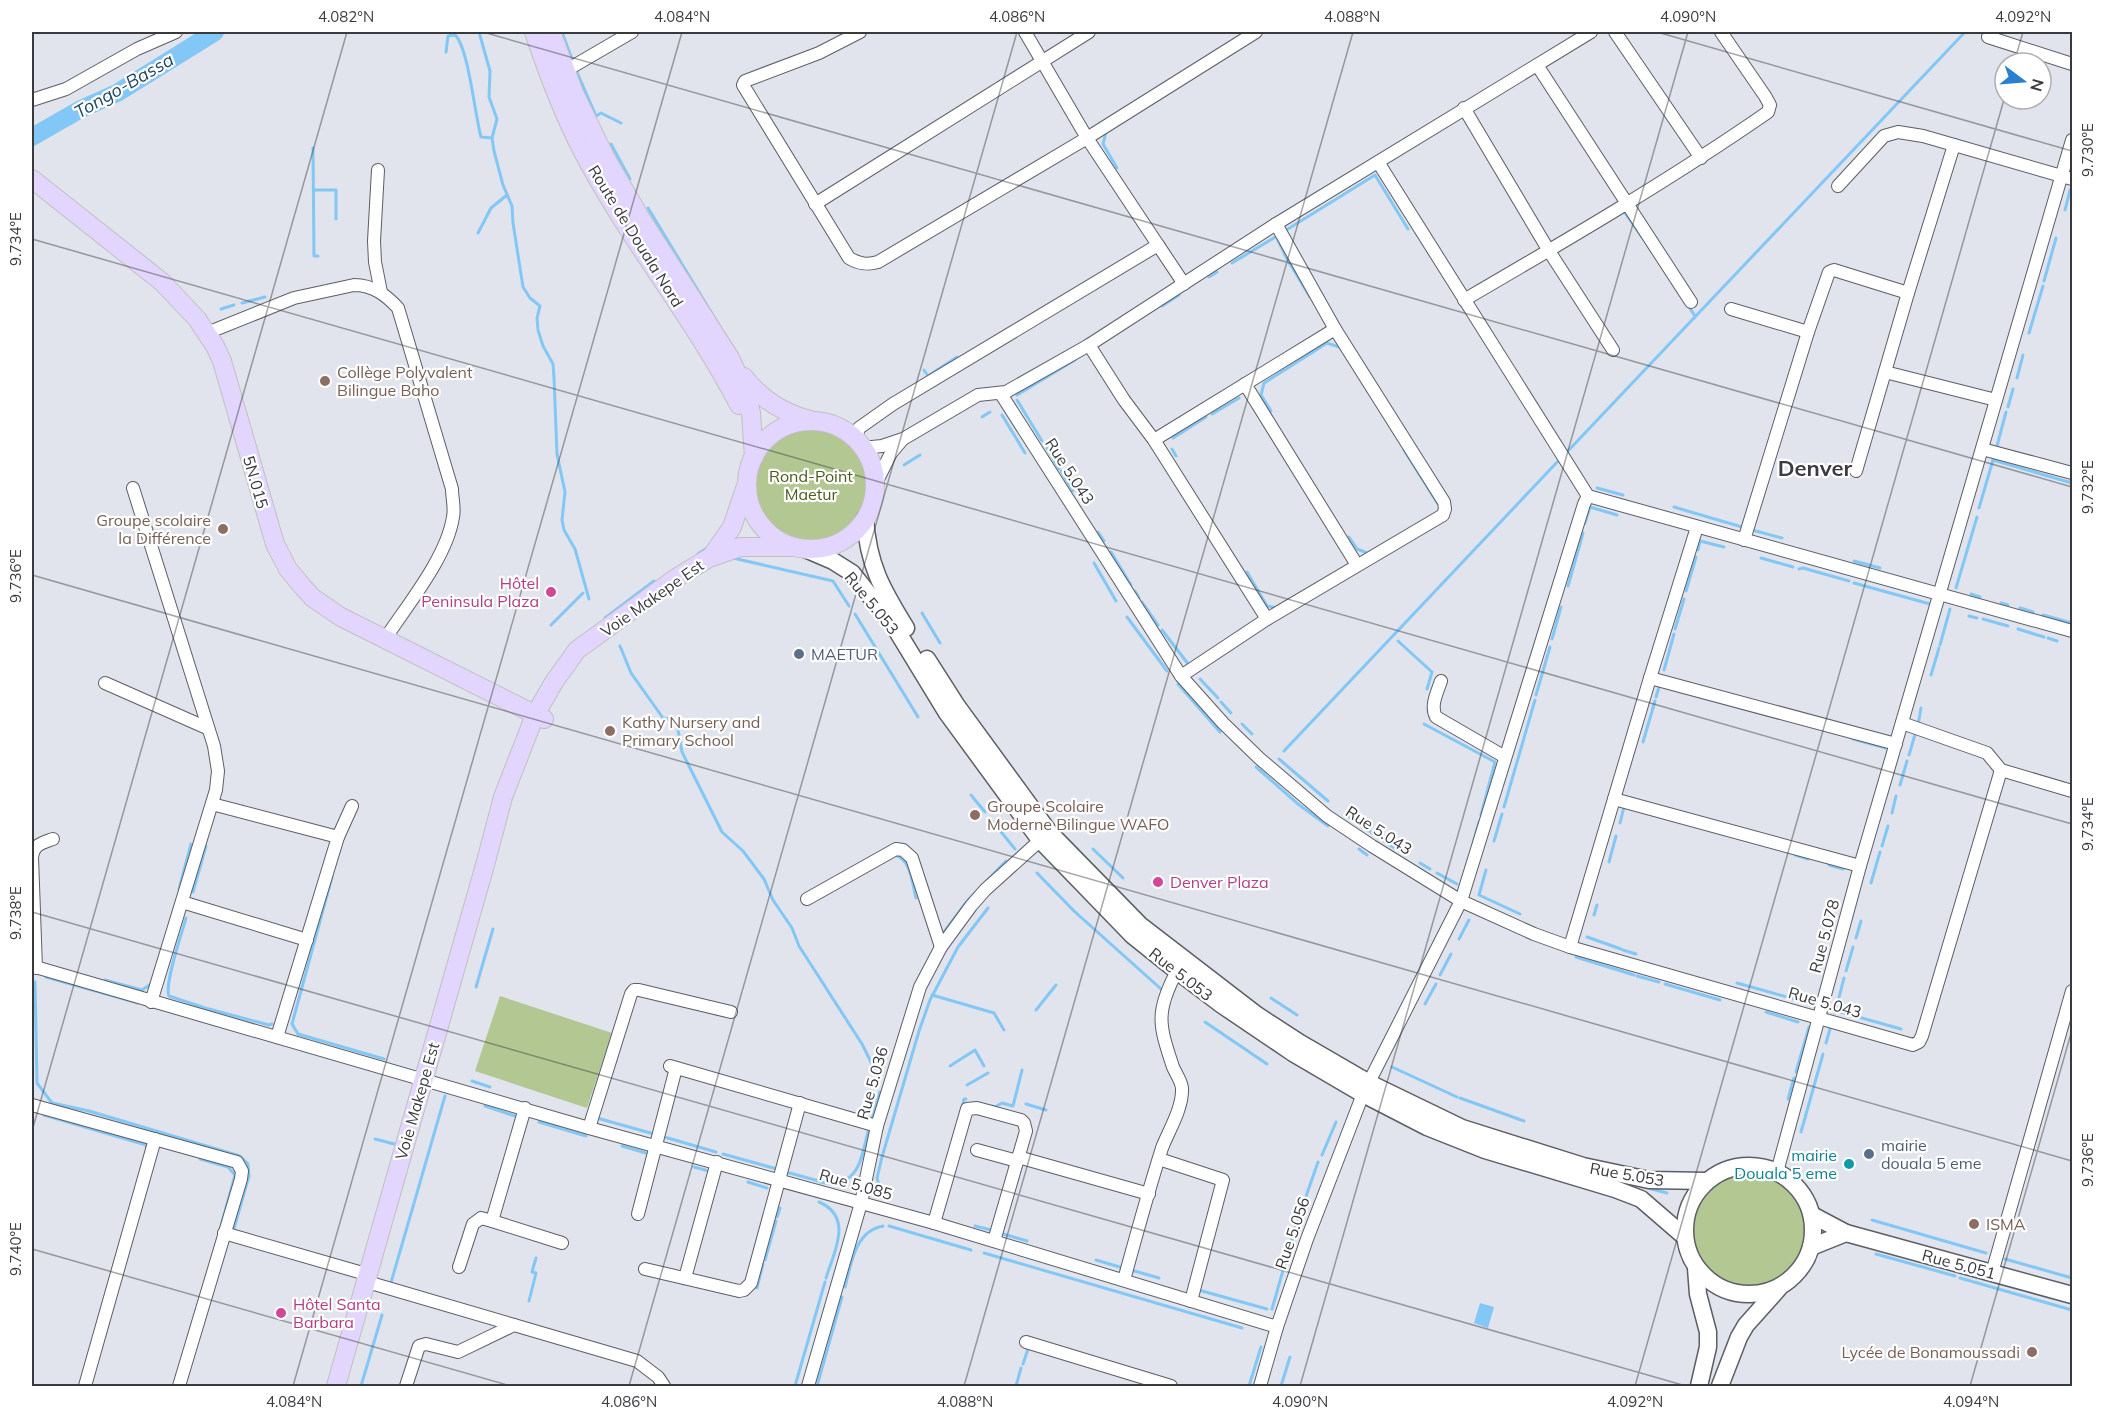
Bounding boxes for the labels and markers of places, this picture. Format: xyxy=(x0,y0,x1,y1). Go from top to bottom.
place label: Collège Polyvalent Bilingue Baho xyxy=(337,362,473,400)
marker: Collège Polyvalent Bilingue Baho xyxy=(318,374,332,388)
place label: Groupe scolaire la Différence xyxy=(96,510,211,548)
marker: Groupe scolaire la Différence xyxy=(216,522,230,536)
place label: Hôtel Peninsula Plaza xyxy=(421,573,539,611)
marker: Hôtel Peninsula Plaza xyxy=(544,585,558,599)
place label: MAETUR xyxy=(811,644,878,664)
marker: MAETUR xyxy=(792,647,806,661)
place label: Kathy Nursery and Primary School xyxy=(622,712,760,750)
marker: Kathy Nursery and Primary School xyxy=(603,724,617,738)
place label: Groupe Scolaire Moderne Bilingue WAFO xyxy=(987,796,1169,834)
marker: Groupe Scolaire Moderne Bilingue WAFO xyxy=(968,808,982,822)
place label: Denver Plaza xyxy=(1170,872,1269,892)
marker: Denver Plaza xyxy=(1151,875,1165,889)
place label: mairie douala 5 eme xyxy=(1881,1135,1981,1173)
place label: mairie Douala 5 eme xyxy=(1734,1145,1837,1183)
marker: mairie douala 5 eme xyxy=(1862,1147,1876,1161)
marker: mairie Douala 5 eme xyxy=(1842,1157,1856,1171)
place label: ISMA xyxy=(1986,1214,2026,1234)
marker: ISMA xyxy=(1967,1217,1981,1231)
place label: Hôtel Santa Barbara xyxy=(293,1294,381,1332)
marker: Hôtel Santa Barbara xyxy=(274,1306,288,1320)
place label: Lycée de Bonamoussadi xyxy=(1841,1342,2020,1362)
marker: Lycée de Bonamoussadi xyxy=(2025,1345,2039,1359)

